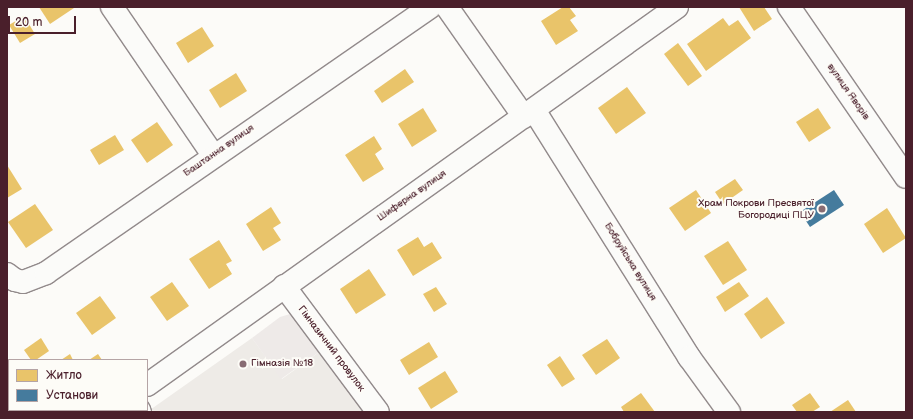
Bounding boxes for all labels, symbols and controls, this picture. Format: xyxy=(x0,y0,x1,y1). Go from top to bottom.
scale bar xyxy=(10,8,78,34)
text: 20 m xyxy=(15,15,42,30)
street label: вулиця Яворів xyxy=(824,62,872,122)
street label: Баштанна вулиця xyxy=(181,122,257,180)
street label: Шиферна вулиця xyxy=(375,168,449,224)
place label: Храм Покрови Пресвятої Богородиці ПЦУ xyxy=(698,197,814,220)
marker: Храм Покрови Пресвятої Богородиці ПЦУ xyxy=(817,204,827,214)
street label: Бобруйська вулиця xyxy=(601,221,659,303)
street label: Гімназичний провулок xyxy=(295,304,367,394)
place label: Гімназія №18 xyxy=(251,358,313,370)
legend xyxy=(8,359,148,411)
marker: Гімназія №18 xyxy=(238,359,248,369)
text: Житло xyxy=(46,368,82,383)
text: Установи xyxy=(46,388,98,403)

